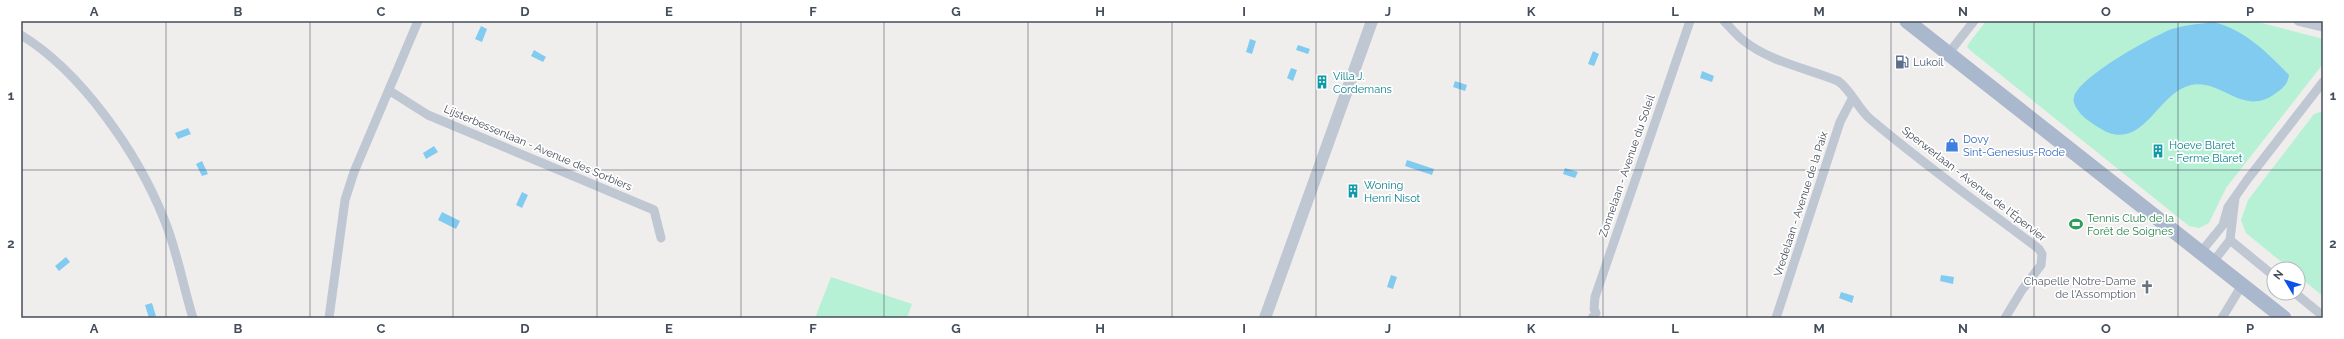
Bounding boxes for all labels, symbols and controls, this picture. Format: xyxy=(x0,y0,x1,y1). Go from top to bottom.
text: A xyxy=(90,4,99,19)
text: B xyxy=(234,4,243,19)
text: C xyxy=(377,4,386,19)
text: D xyxy=(520,4,530,19)
text: E xyxy=(665,4,673,19)
text: F xyxy=(809,4,817,19)
text: G xyxy=(951,4,961,19)
text: H xyxy=(1095,4,1105,19)
text: I xyxy=(1242,4,1246,19)
text: J xyxy=(1385,4,1391,19)
text: K xyxy=(1527,4,1536,19)
text: L xyxy=(1671,4,1679,19)
text: M xyxy=(1813,4,1825,19)
text: N xyxy=(1958,4,1968,19)
text: O xyxy=(2101,4,2111,19)
text: P xyxy=(2246,4,2254,19)
fuel station icon: Lukoil xyxy=(1894,54,1910,70)
place label: Lukoil xyxy=(1913,56,1943,69)
place label: Villa J. Cordemans xyxy=(1333,70,1392,96)
building icon: Villa J. Cordemans xyxy=(1314,74,1330,90)
text: 1 xyxy=(8,88,15,103)
text: 1 xyxy=(2330,88,2337,103)
street label: Zonnelaan - Avenue du Soleil xyxy=(1597,93,1657,239)
street label: Lijsterbessenlaan - Avenue des Sorbiers xyxy=(442,102,634,194)
street label: Sperwerlaan - Avenue de l'Épervier xyxy=(1899,123,2049,244)
street label: Vredelaan - Avenue de la Paix xyxy=(1771,129,1831,278)
place label: Dovy Sint-Genesius-Rode xyxy=(1963,133,2066,159)
shop icon: Dovy Sint-Genesius-Rode xyxy=(1944,137,1960,153)
place label: Hoeve Blaret - Ferme Blaret xyxy=(2169,139,2243,165)
building icon: Hoeve Blaret - Ferme Blaret xyxy=(2150,143,2166,159)
place label: Woning Henri Nisot xyxy=(1364,179,1421,205)
building icon: Woning Henri Nisot xyxy=(1345,183,1361,199)
place label: Tennis Club de la Forêt de Soignes xyxy=(2087,212,2174,238)
sports icon: Tennis Club de la Forêt de Soignes xyxy=(2068,216,2084,232)
text: 2 xyxy=(7,236,15,251)
text: 2 xyxy=(2329,236,2337,251)
north arrow xyxy=(2266,261,2306,301)
text: N xyxy=(2271,268,2286,282)
place label: Chapelle Notre-Dame de l'Assomption xyxy=(2024,275,2137,301)
church icon: Chapelle Notre-Dame de l'Assomption xyxy=(2139,279,2155,295)
text: A xyxy=(90,321,99,336)
text: B xyxy=(234,321,243,336)
text: C xyxy=(377,321,386,336)
text: D xyxy=(520,321,530,336)
text: E xyxy=(665,321,673,336)
text: F xyxy=(809,321,817,336)
text: G xyxy=(951,321,961,336)
text: H xyxy=(1095,321,1105,336)
text: I xyxy=(1242,321,1246,336)
text: J xyxy=(1385,321,1391,336)
text: K xyxy=(1527,321,1536,336)
text: L xyxy=(1671,321,1679,336)
text: M xyxy=(1813,321,1825,336)
text: N xyxy=(1958,321,1968,336)
text: O xyxy=(2101,321,2111,336)
text: P xyxy=(2246,321,2254,336)

